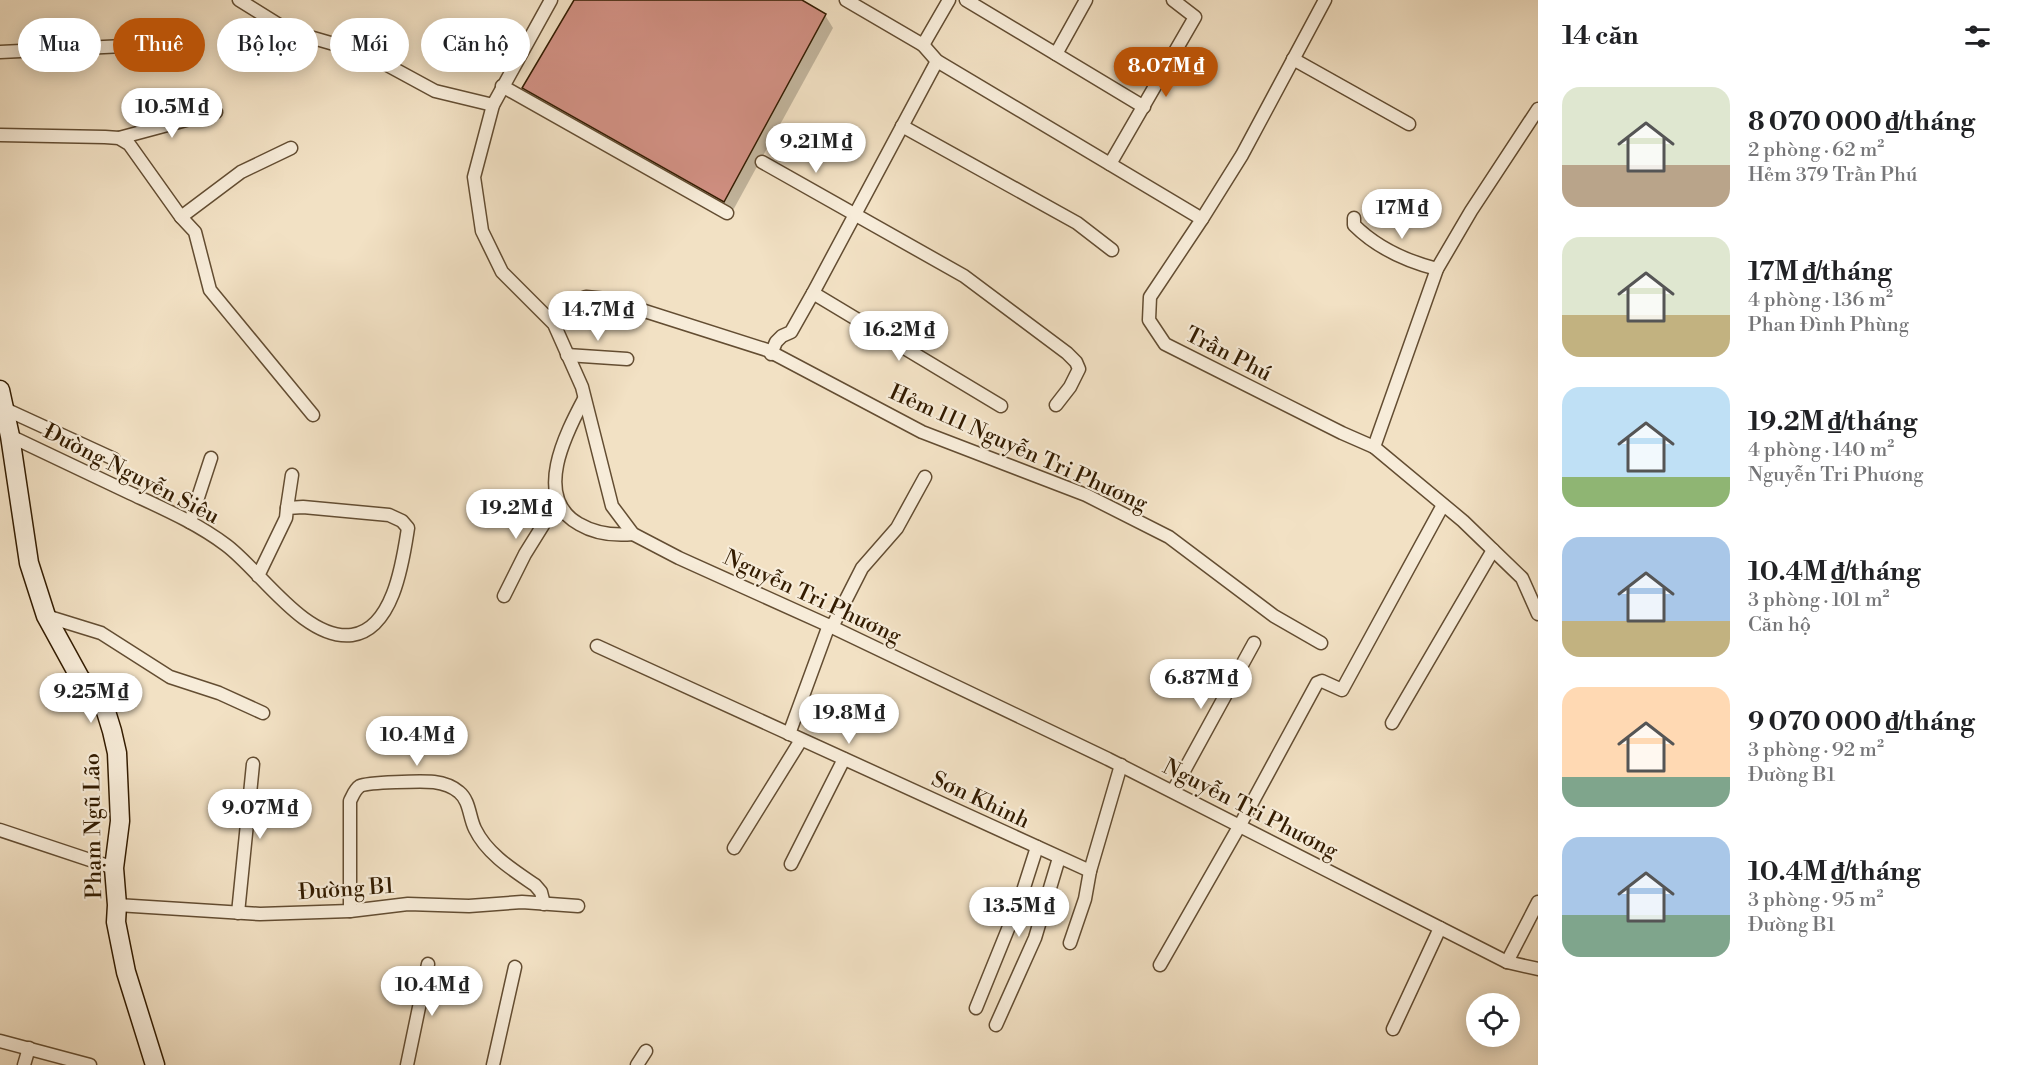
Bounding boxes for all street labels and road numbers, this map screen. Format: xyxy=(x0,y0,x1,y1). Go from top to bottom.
street label: Trần Phú xyxy=(1181,321,1276,388)
street label: Hẻm 111 Nguyễn Tri Phương xyxy=(885,379,1152,518)
street label: Đường Nguyễn Siêu xyxy=(39,418,224,531)
street label: Nguyễn Tri Phương xyxy=(719,544,906,651)
street label: Phạm Ngũ Lão xyxy=(79,753,108,899)
street label: Nguyễn Tri Phương xyxy=(1158,753,1343,866)
street label: Sơn Khinh xyxy=(927,766,1034,835)
street label: Đường B1 xyxy=(297,873,395,906)

